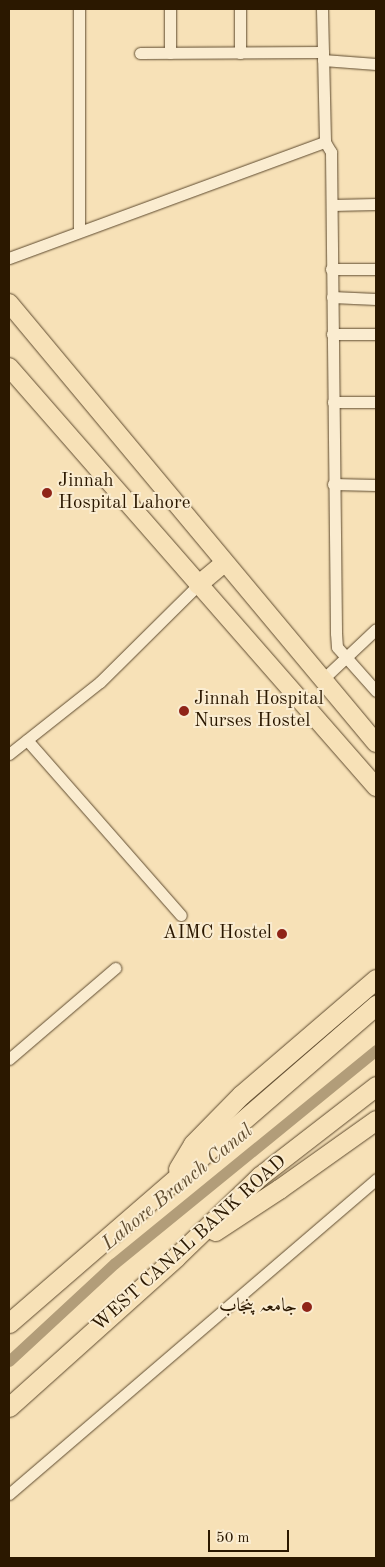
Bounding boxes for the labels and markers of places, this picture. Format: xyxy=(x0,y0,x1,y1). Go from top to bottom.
place label: Jinnah Hospital Lahore xyxy=(58,471,191,515)
marker: Jinnah Hospital Lahore xyxy=(40,486,54,500)
place label: Jinnah Hospital Nurses Hostel xyxy=(194,689,324,733)
marker: Jinnah Hospital Nurses Hostel xyxy=(178,705,190,717)
place label: AIMC Hostel xyxy=(163,923,272,945)
marker: AIMC Hostel xyxy=(276,928,288,940)
place label: جامعہ پنجاب xyxy=(219,1296,297,1318)
marker: جامعہ پنجاب xyxy=(301,1301,313,1313)

